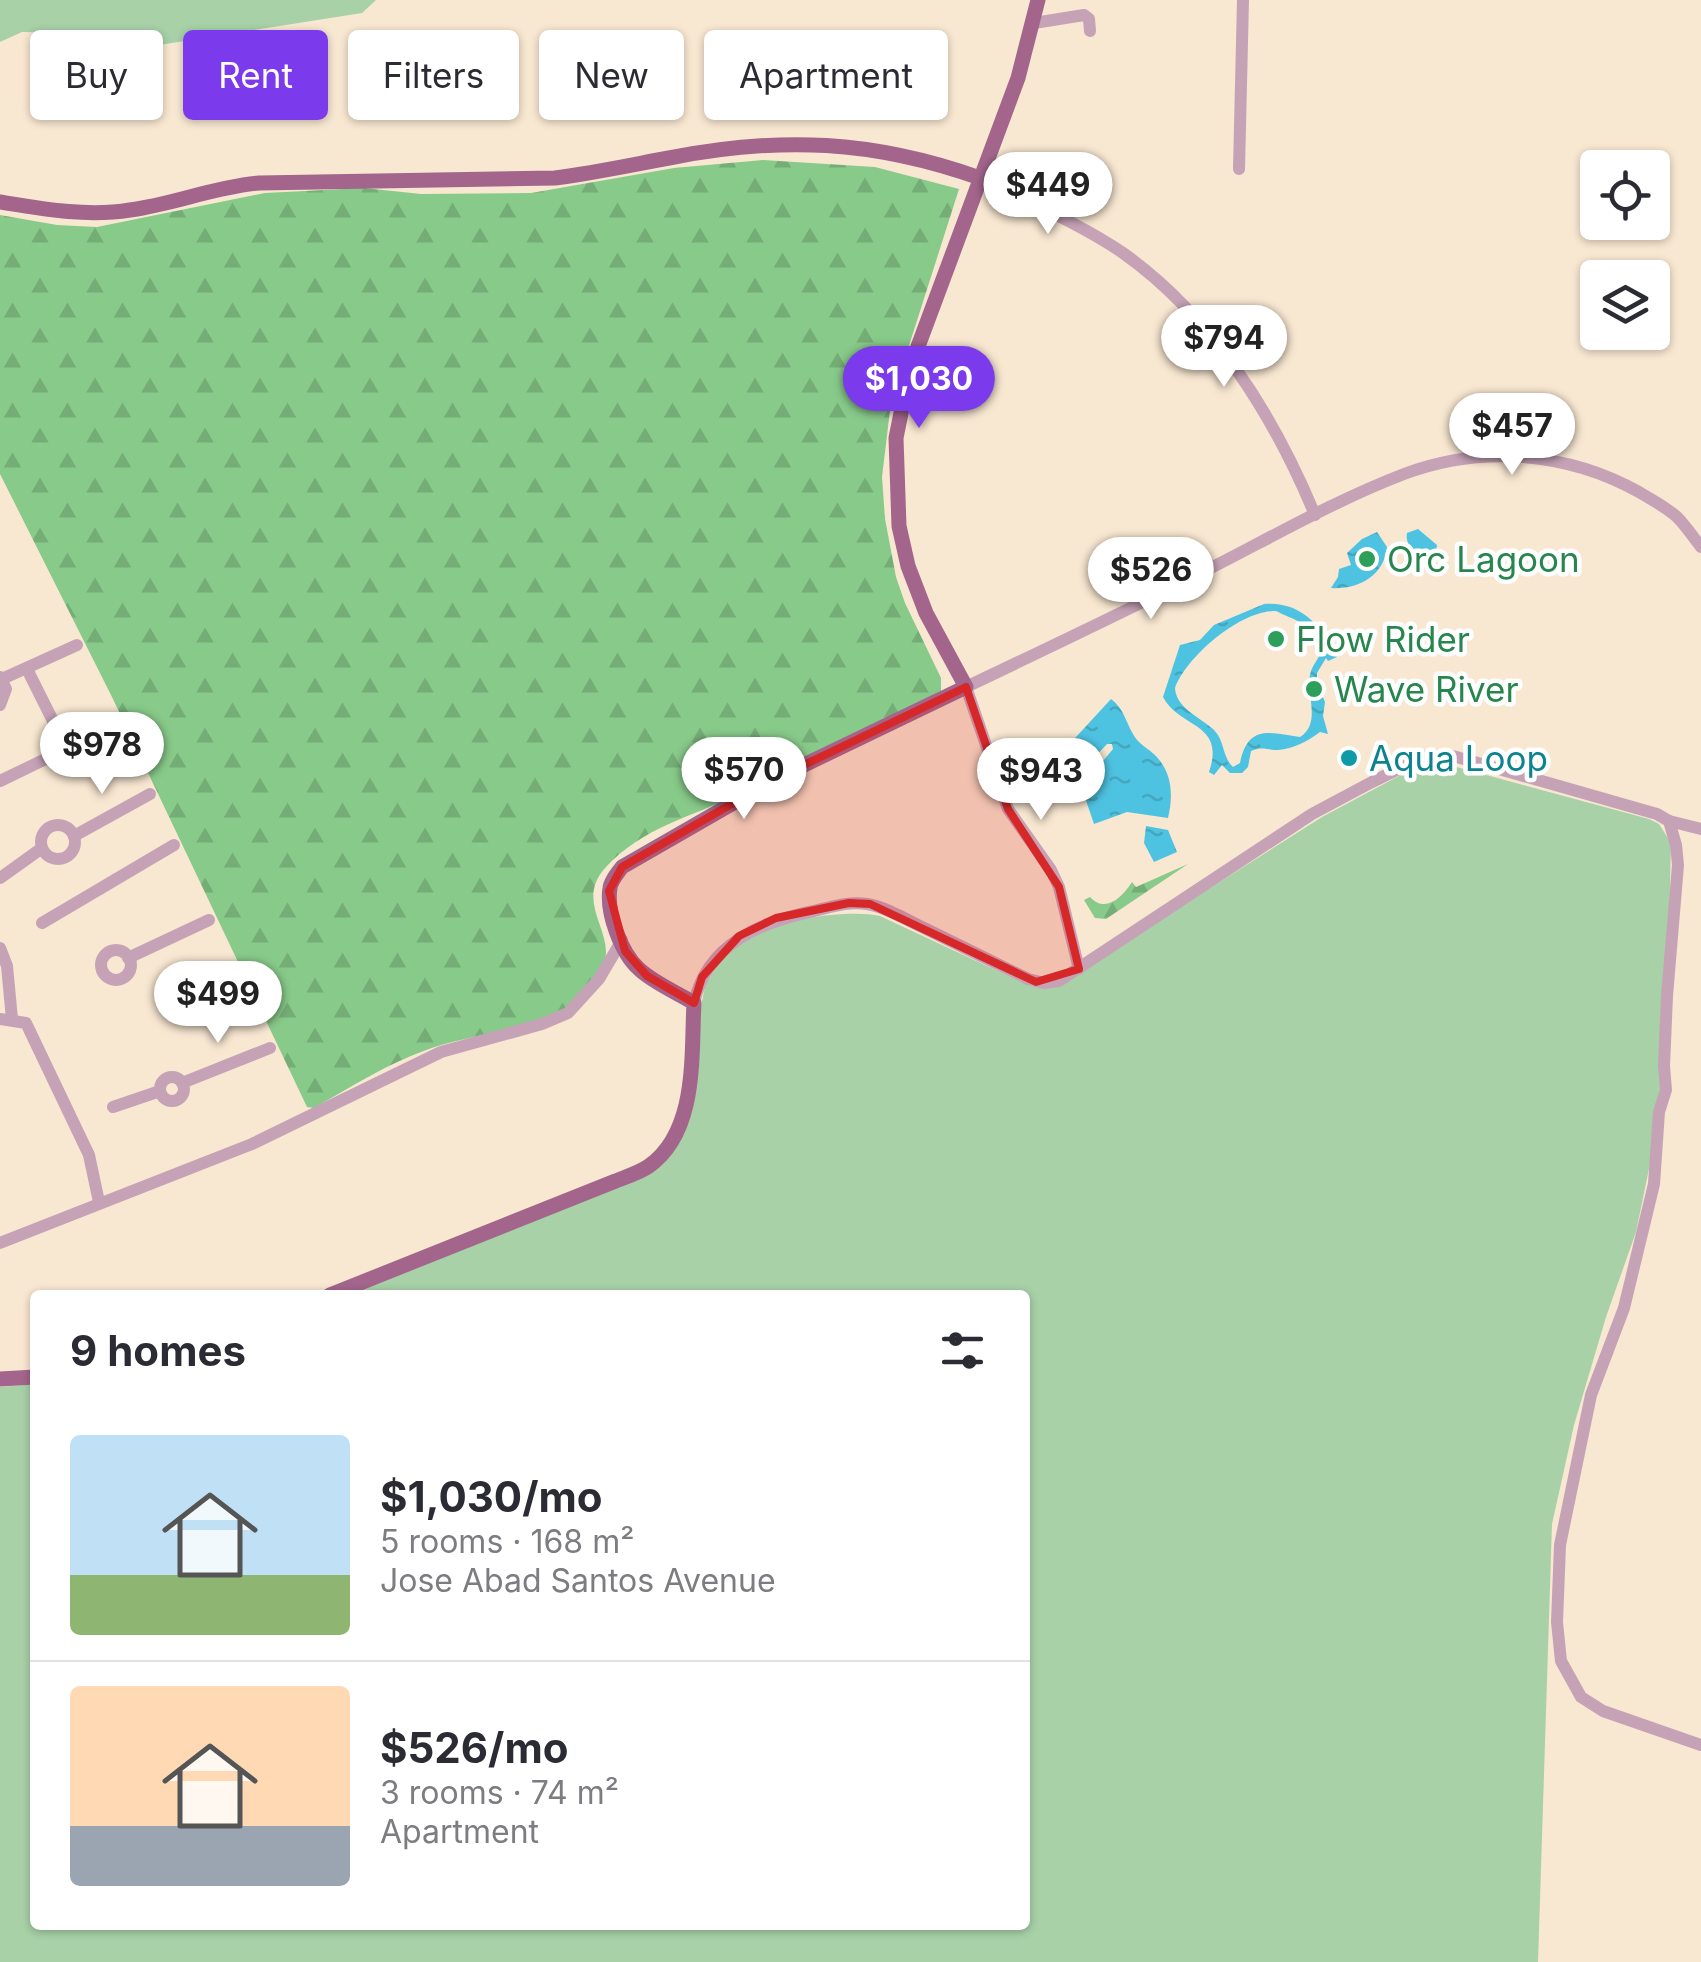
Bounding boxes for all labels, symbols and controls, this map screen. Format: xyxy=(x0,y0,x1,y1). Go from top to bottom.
chip: Buy xyxy=(30,30,163,120)
chip: Rent xyxy=(183,30,328,120)
chip: Filters xyxy=(348,30,519,120)
chip: New xyxy=(539,30,684,120)
chip: Apartment xyxy=(704,30,948,120)
map controls xyxy=(1580,150,1670,350)
button: locate xyxy=(1580,150,1670,240)
pin: $449 xyxy=(989,152,1107,237)
text: $449 xyxy=(1005,165,1091,204)
button: layers xyxy=(1580,260,1670,350)
pin: $794 xyxy=(1165,305,1283,390)
text: $794 xyxy=(1183,318,1265,357)
pin: $1,030 xyxy=(838,346,1000,431)
text: $1,030 xyxy=(865,359,973,398)
pin: $457 xyxy=(1453,393,1571,478)
text: $457 xyxy=(1471,406,1553,445)
pin: $526 xyxy=(1092,537,1210,622)
place label: Orc Lagoon xyxy=(1387,538,1580,580)
marker: Orc Lagoon xyxy=(1356,548,1378,570)
text: $526 xyxy=(1110,550,1192,589)
place label: Flow Rider xyxy=(1296,618,1470,660)
marker: Flow Rider xyxy=(1265,628,1287,650)
place label: Wave River xyxy=(1334,668,1519,710)
marker: Wave River xyxy=(1303,678,1325,700)
pin: $978 xyxy=(43,712,161,797)
text: $978 xyxy=(62,725,142,764)
pin: $570 xyxy=(685,737,803,822)
place label: Aqua Loop xyxy=(1369,737,1548,779)
pin: $943 xyxy=(982,738,1100,823)
marker: Aqua Loop xyxy=(1338,747,1360,769)
text: $570 xyxy=(703,750,785,789)
text: $943 xyxy=(999,751,1083,790)
pin: $499 xyxy=(159,961,277,1046)
text: $499 xyxy=(176,974,260,1013)
icon: filters xyxy=(935,1323,990,1378)
text: 9 homes xyxy=(70,1325,246,1376)
text: $1,030/mo xyxy=(380,1471,603,1522)
icon: home xyxy=(150,1475,270,1595)
text: 5 rooms · 168 m² xyxy=(380,1522,634,1561)
text: Jose Abad Santos Avenue xyxy=(380,1561,776,1600)
text: $526/mo xyxy=(380,1722,568,1773)
icon: home xyxy=(150,1726,270,1846)
text: 3 rooms · 74 m² xyxy=(380,1773,619,1812)
text: Apartment xyxy=(380,1812,539,1851)

